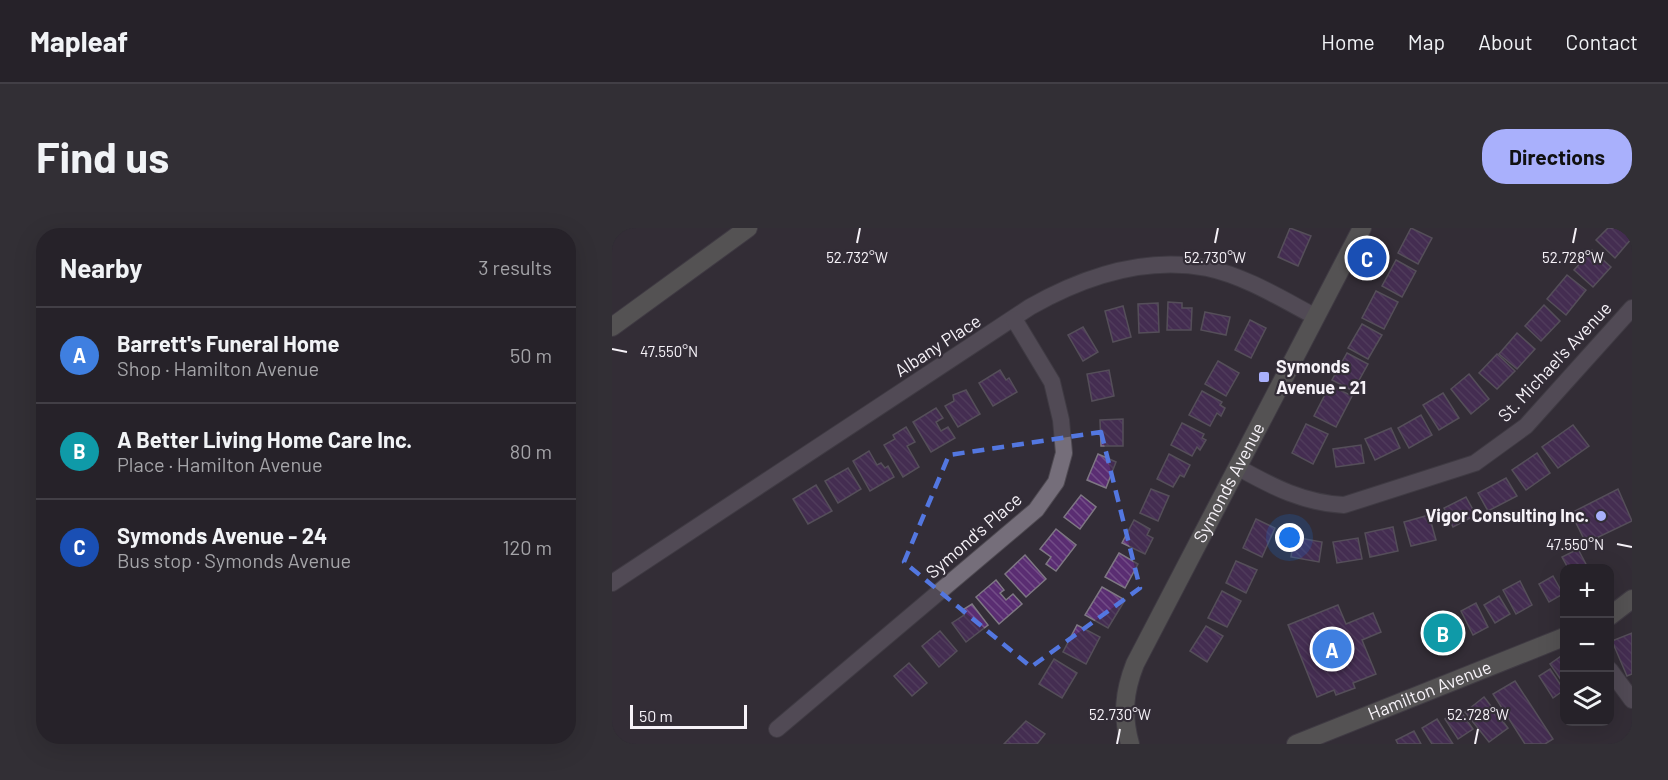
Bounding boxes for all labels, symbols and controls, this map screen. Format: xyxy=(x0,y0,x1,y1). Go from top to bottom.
text: Mapleaf xyxy=(30,24,128,58)
text: Home xyxy=(1321,29,1375,54)
text: Map xyxy=(1408,29,1445,54)
text: About xyxy=(1478,29,1533,54)
text: Contact xyxy=(1566,29,1638,54)
button: Directions xyxy=(1482,129,1632,184)
text: Find us xyxy=(36,131,169,181)
pin: C xyxy=(1348,236,1386,280)
text: 52.732°W xyxy=(826,248,888,266)
text: 52.730°W xyxy=(1184,248,1246,266)
text: 52.728°W xyxy=(1542,248,1604,266)
text: Nearby xyxy=(60,252,142,283)
text: 3 results xyxy=(478,255,552,279)
street label: St. Michael's Avenue xyxy=(1493,297,1616,426)
street label: Albany Place xyxy=(890,309,985,381)
text: Barrett's Funeral Home xyxy=(117,330,339,356)
text: 47.550°N xyxy=(640,342,698,360)
text: A xyxy=(73,343,86,367)
text: 50 m xyxy=(510,343,552,367)
place label: Symonds Avenue - 21 xyxy=(1276,355,1366,398)
text: Shop · Hamilton Avenue xyxy=(117,356,319,380)
marker: Symonds Avenue - 21 xyxy=(1257,370,1271,384)
street label: Symonds Avenue xyxy=(1188,419,1269,546)
text: A Better Living Home Care Inc. xyxy=(117,426,412,452)
text: B xyxy=(73,439,86,463)
text: 80 m xyxy=(510,439,552,463)
text: Place · Hamilton Avenue xyxy=(117,452,323,476)
street label: Symond's Place xyxy=(921,488,1026,583)
place label: Vigor Consulting Inc. xyxy=(1425,504,1589,526)
marker: Vigor Consulting Inc. xyxy=(1594,509,1608,523)
text: Symonds Avenue - 24 xyxy=(117,522,327,548)
your location xyxy=(1275,523,1304,552)
text: C xyxy=(73,535,86,559)
text: 120 m xyxy=(502,535,552,559)
text: 47.550°N xyxy=(1546,535,1604,553)
text: Bus stop · Symonds Avenue xyxy=(117,548,351,572)
map controls xyxy=(1560,564,1614,726)
button: + xyxy=(1560,564,1614,618)
pin: B xyxy=(1424,610,1462,656)
button: − xyxy=(1560,618,1614,672)
pin: A xyxy=(1312,626,1352,672)
street label: Hamilton Avenue xyxy=(1364,655,1494,724)
button: layers xyxy=(1560,672,1614,726)
scale bar xyxy=(630,702,747,730)
text: 52.730°W xyxy=(1089,705,1151,723)
text: 52.728°W xyxy=(1447,705,1509,723)
text: 50 m xyxy=(639,706,673,725)

